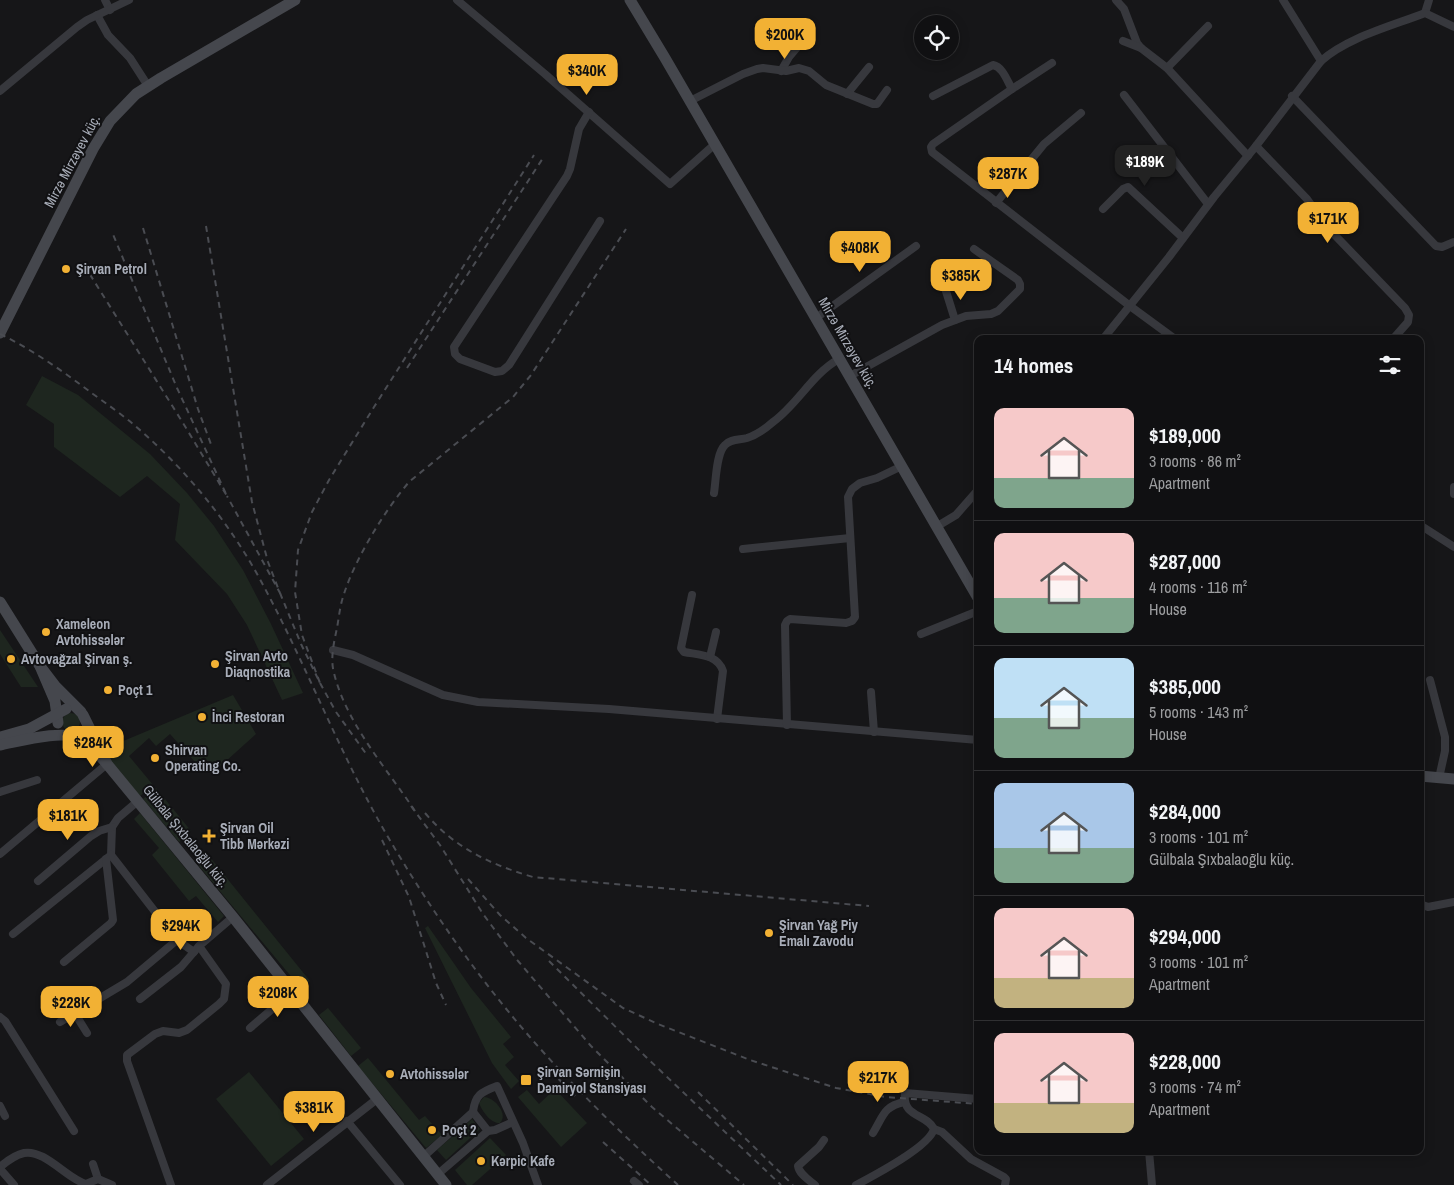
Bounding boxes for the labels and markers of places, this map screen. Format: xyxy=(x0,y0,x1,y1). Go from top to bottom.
pin: $200K xyxy=(750,18,820,60)
pin: $340K xyxy=(552,54,622,96)
pin: $189K xyxy=(1110,144,1180,187)
pin: $287K xyxy=(973,156,1043,199)
pin: $171K xyxy=(1293,202,1363,244)
pin: $408K xyxy=(825,230,895,273)
pin: $385K xyxy=(926,258,996,301)
place label: Şirvan Petrol xyxy=(76,260,147,278)
marker: Şirvan Petrol xyxy=(60,263,72,275)
place label: Xameleon Avtohissələr xyxy=(56,615,125,649)
marker: Xameleon Avtohissələr xyxy=(40,626,52,638)
place label: Şirvan Avto Diaqnostika xyxy=(225,647,291,681)
place label: Avtovağzal Şirvan ş. xyxy=(21,650,132,668)
marker: Avtovağzal Şirvan ş. xyxy=(5,653,17,665)
marker: Şirvan Avto Diaqnostika xyxy=(209,658,221,670)
place label: Poçt 1 xyxy=(118,681,153,699)
marker: Poçt 1 xyxy=(102,684,114,696)
place label: İnci Restoran xyxy=(212,708,285,726)
marker: İnci Restoran xyxy=(196,711,208,723)
pin: $284K xyxy=(58,726,128,768)
place label: Shirvan Operating Co. xyxy=(165,741,241,775)
marker: Shirvan Operating Co. xyxy=(149,752,161,764)
pin: $181K xyxy=(33,798,103,841)
place label: Şirvan Oil Tibb Mərkəzi xyxy=(220,819,289,853)
marker: Şirvan Oil Tibb Mərkəzi xyxy=(202,829,216,843)
pin: $294K xyxy=(146,908,216,951)
place label: Şirvan Yağ Piy Emalı Zavodu xyxy=(779,916,859,950)
marker: Şirvan Yağ Piy Emalı Zavodu xyxy=(763,927,775,939)
pin: $208K xyxy=(243,976,313,1018)
pin: $228K xyxy=(36,986,106,1028)
pin: $217K xyxy=(843,1060,913,1103)
place label: Şirvan Sərnişin Dəmiryol Stansiyası xyxy=(537,1063,646,1097)
place label: Avtohissələr xyxy=(400,1065,469,1083)
marker: Avtohissələr xyxy=(384,1068,396,1080)
marker: Şirvan Sərnişin Dəmiryol Stansiyası xyxy=(519,1073,533,1087)
pin: $381K xyxy=(279,1090,349,1133)
place label: Poçt 2 xyxy=(442,1121,476,1139)
marker: Poçt 2 xyxy=(426,1124,438,1136)
place label: Kərpic Kafe xyxy=(491,1152,555,1170)
marker: Kərpic Kafe xyxy=(475,1155,487,1167)

